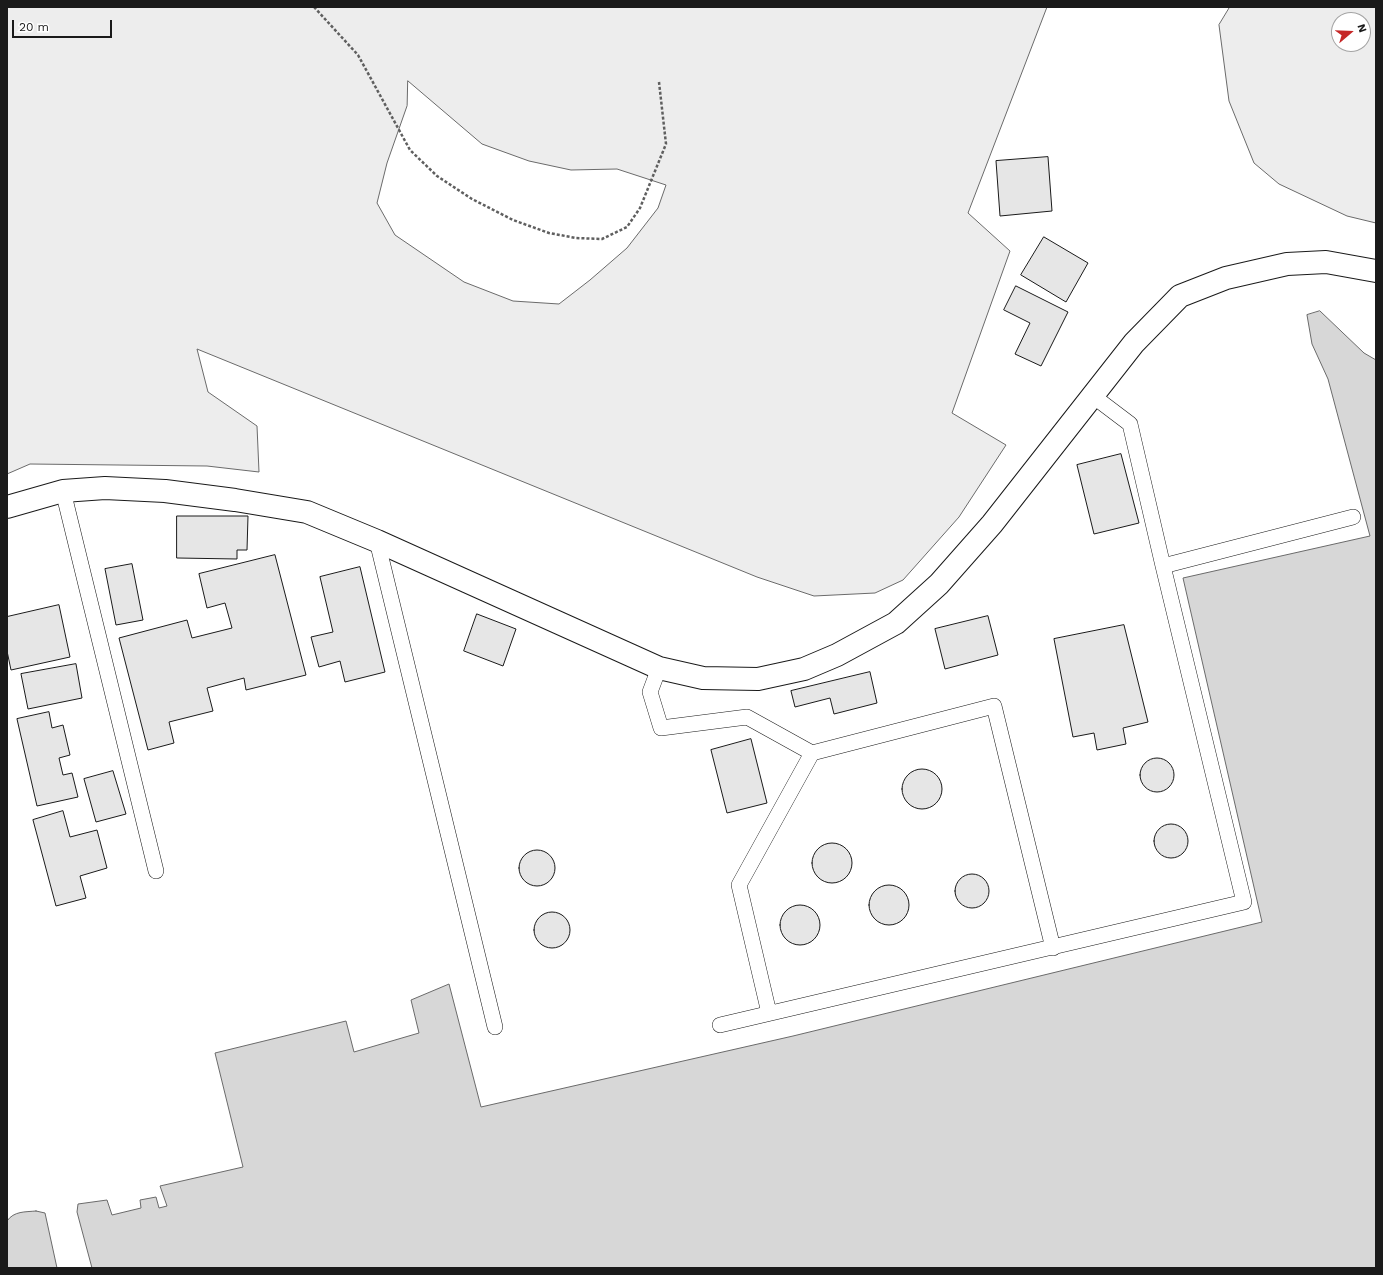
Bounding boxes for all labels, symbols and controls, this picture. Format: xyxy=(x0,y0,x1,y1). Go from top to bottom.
scale bar xyxy=(14,12,114,38)
north arrow xyxy=(1331,12,1371,52)
text: 20 m xyxy=(19,20,49,34)
text: N xyxy=(1354,22,1369,34)

